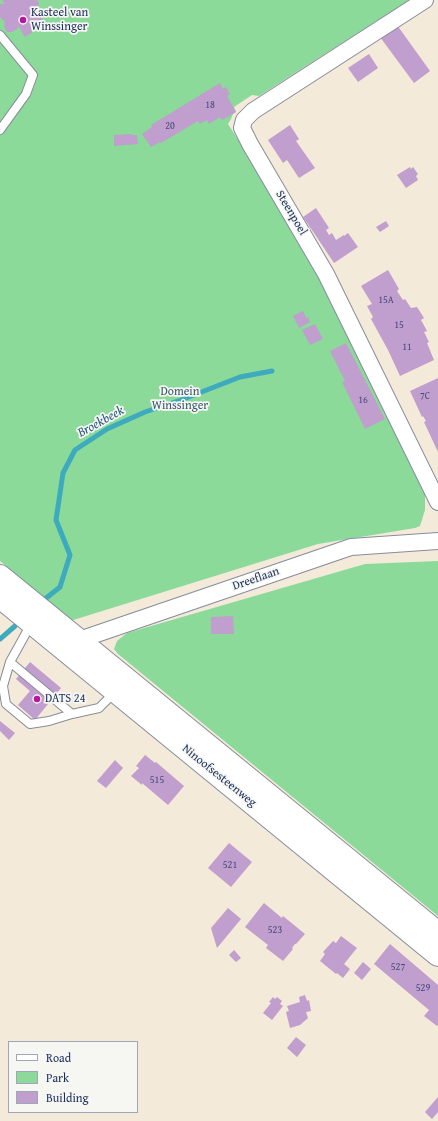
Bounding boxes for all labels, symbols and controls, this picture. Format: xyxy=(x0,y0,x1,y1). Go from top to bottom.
place label: Kasteel van Winssinger xyxy=(31,6,88,34)
marker: Kasteel van Winssinger xyxy=(18,15,28,25)
house number: 18 xyxy=(205,99,215,111)
house number: 20 xyxy=(165,120,175,132)
street label: Steenpoel xyxy=(272,188,310,238)
house number: 15A xyxy=(378,294,394,306)
house number: 15 xyxy=(394,319,404,331)
house number: 11 xyxy=(402,341,412,353)
park label: Domein Winssinger xyxy=(152,385,208,413)
house number: 7C xyxy=(420,390,430,402)
house number: 16 xyxy=(358,394,368,406)
water label: Broekbeek xyxy=(75,403,127,441)
street label: Dreeflaan xyxy=(231,564,281,594)
place label: DATS 24 xyxy=(45,692,85,706)
marker: DATS 24 xyxy=(32,694,42,704)
street label: Ninoofsesteenweg xyxy=(179,742,259,810)
house number: 515 xyxy=(150,774,164,786)
house number: 521 xyxy=(223,859,237,871)
house number: 523 xyxy=(268,924,282,936)
house number: 527 xyxy=(391,961,405,973)
house number: 529 xyxy=(416,982,430,994)
legend xyxy=(8,1041,138,1113)
text: Road xyxy=(46,1049,71,1066)
text: Park xyxy=(46,1069,69,1086)
text: Building xyxy=(46,1089,89,1106)

